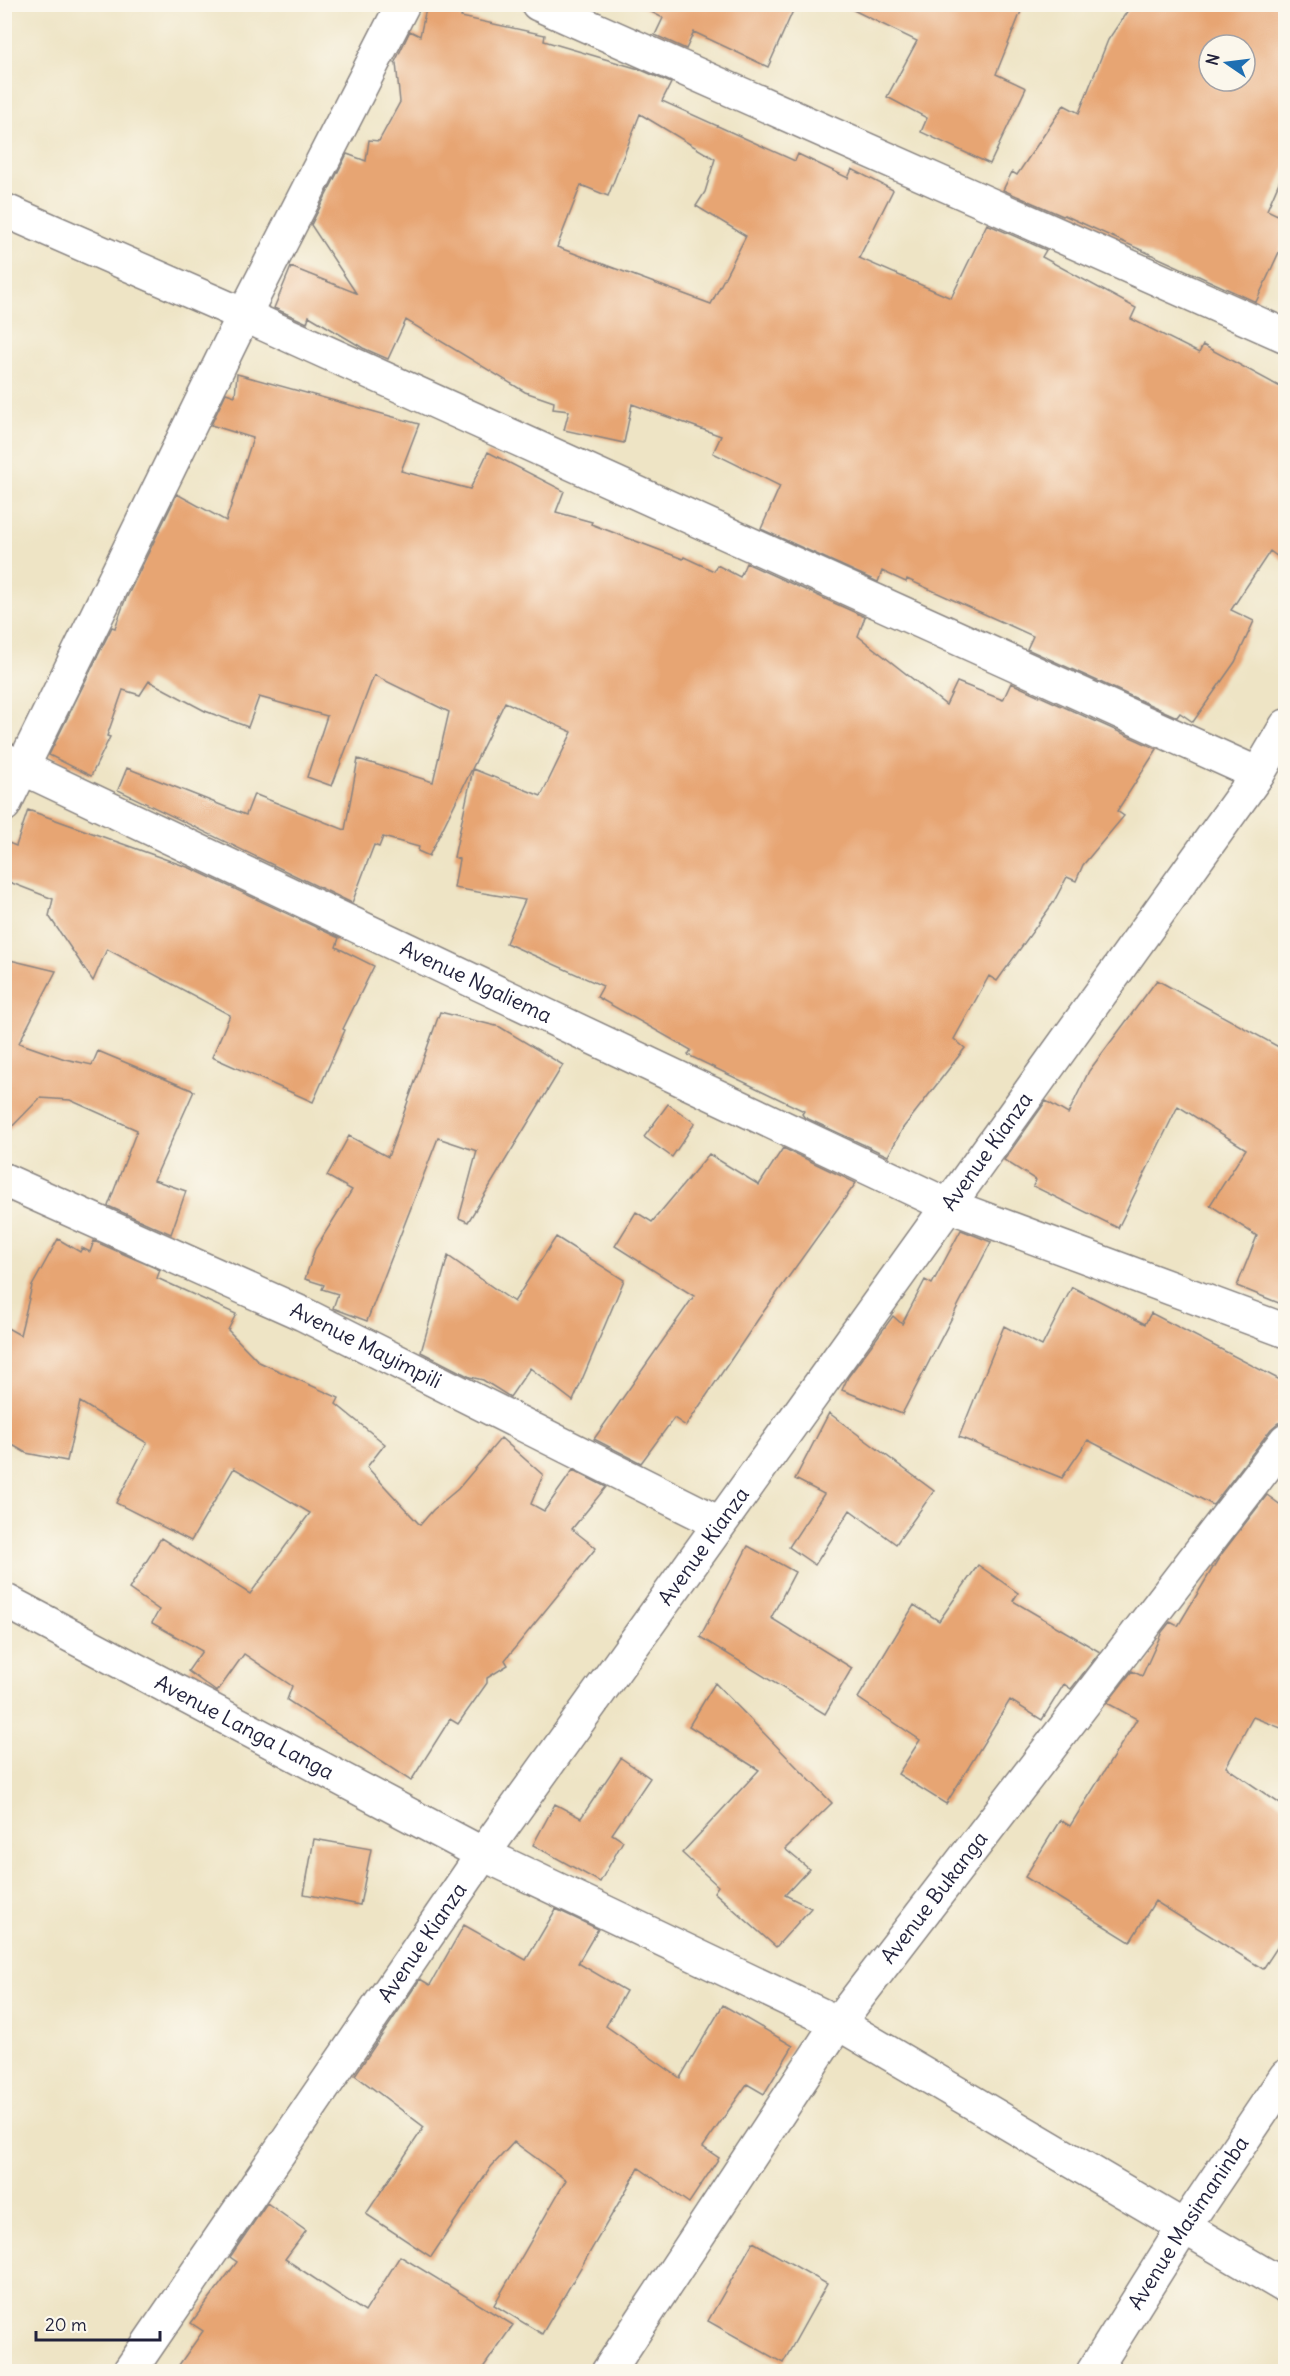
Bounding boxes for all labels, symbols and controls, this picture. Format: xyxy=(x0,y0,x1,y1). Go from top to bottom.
north arrow xyxy=(1197,33,1257,93)
text: N xyxy=(1201,52,1223,67)
street label: Avenue Ngaliema xyxy=(396,934,556,1029)
street label: Avenue Kianza xyxy=(935,1087,1038,1216)
street label: Avenue Mayimpili xyxy=(286,1296,446,1394)
street label: Avenue Kianza xyxy=(652,1482,755,1611)
street label: Avenue Langa Langa xyxy=(150,1668,339,1785)
street label: Avenue Bukanga xyxy=(874,1826,993,1969)
street label: Avenue Kianza xyxy=(372,1877,472,2007)
street label: Avenue Masimaninba xyxy=(1122,2131,1254,2314)
scale bar xyxy=(36,2304,160,2342)
text: 20 m xyxy=(45,2313,87,2336)

